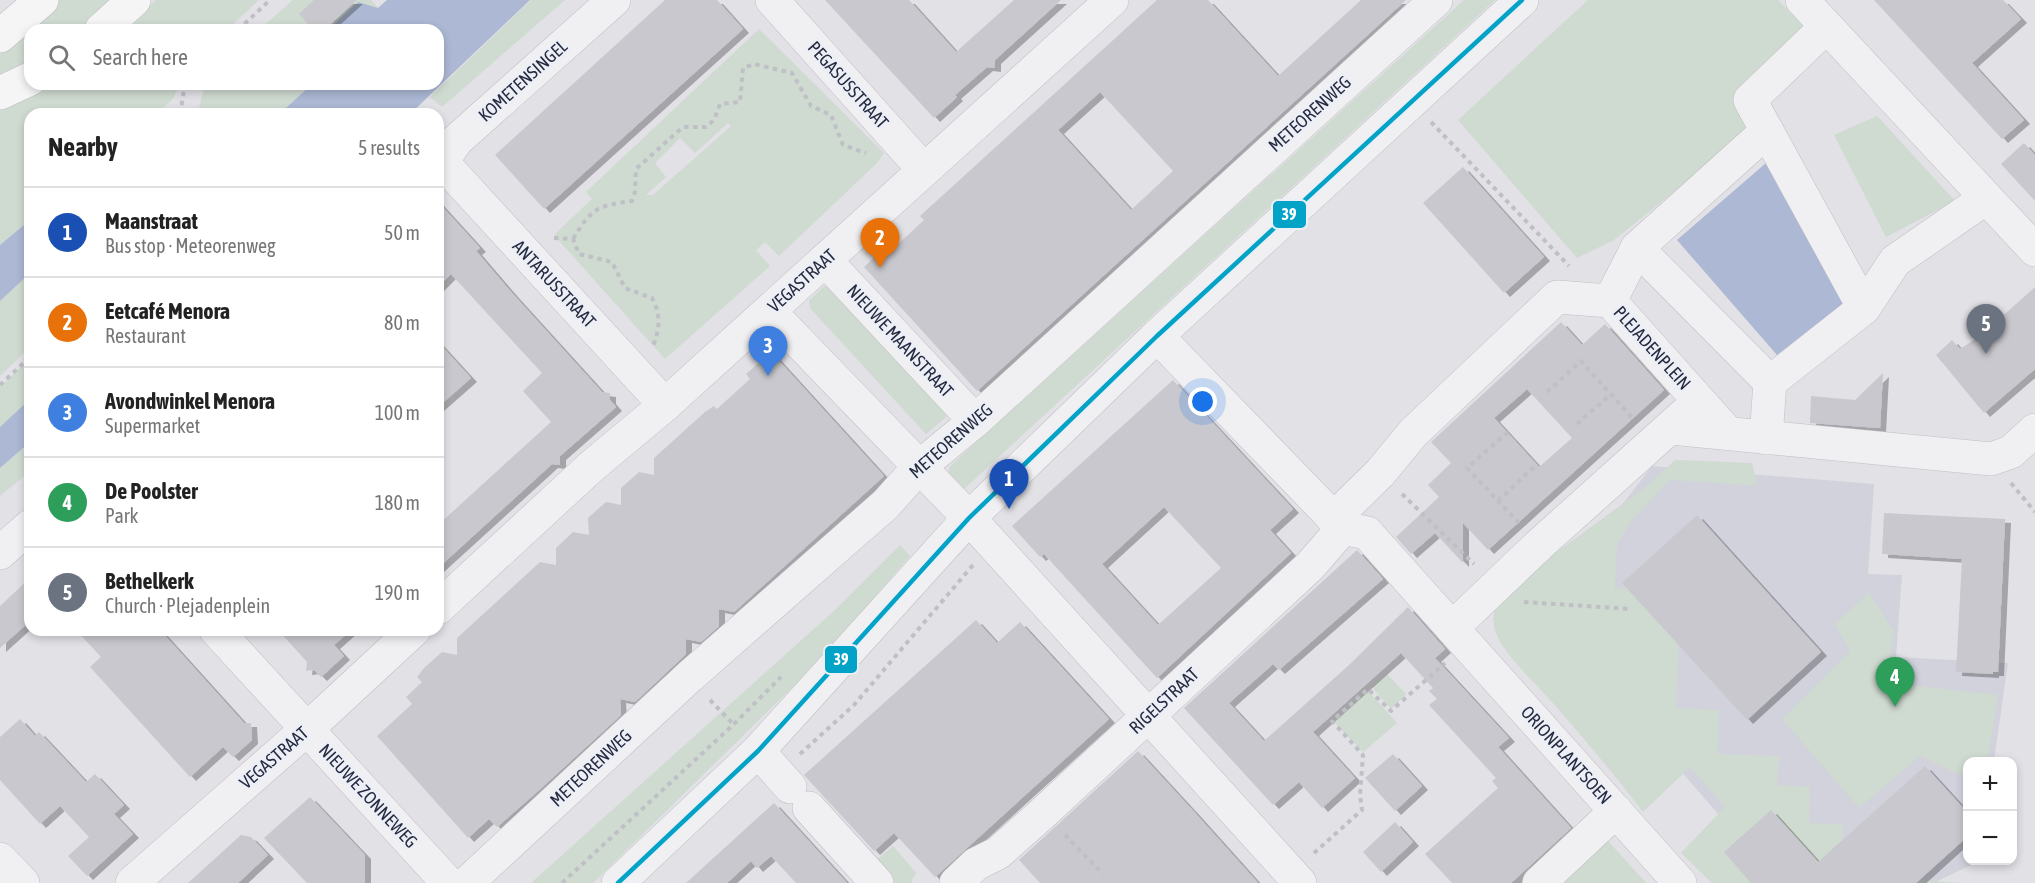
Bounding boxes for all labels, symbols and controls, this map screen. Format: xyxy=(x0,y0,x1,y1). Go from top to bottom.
search box xyxy=(24,24,444,90)
street label: KOMETENSINGEL xyxy=(474,35,571,126)
street label: PEGASUSSTRAAT xyxy=(804,37,893,133)
icon: search xyxy=(45,41,78,74)
text: Search here xyxy=(93,44,188,70)
street label: METEORENWEG xyxy=(1264,71,1355,156)
text: Nearby xyxy=(48,132,118,162)
text: 5 results xyxy=(358,136,420,159)
line badge: 39 xyxy=(1272,200,1307,229)
text: 39 xyxy=(1281,205,1297,223)
text: Maanstraat xyxy=(105,208,198,234)
pin: 2 xyxy=(860,218,900,268)
text: 1 xyxy=(63,221,72,244)
text: 50 m xyxy=(384,221,420,244)
text: Bus stop · Meteorenweg xyxy=(105,234,276,257)
street label: ANTARUSSTRAAT xyxy=(509,236,600,332)
street label: VEGASTRAAT xyxy=(763,245,840,317)
street label: NIEUWE MAANSTRAAT xyxy=(843,280,958,401)
text: Eetcafé Menora xyxy=(105,298,230,324)
street label: PLEJADENPLEIN xyxy=(1609,302,1695,394)
pin: 5 xyxy=(1966,304,2006,354)
text: 2 xyxy=(63,311,72,334)
text: 80 m xyxy=(384,311,420,334)
text: Restaurant xyxy=(105,324,186,347)
pin: 3 xyxy=(748,326,788,376)
your location xyxy=(1188,387,1217,416)
text: Avondwinkel Menora xyxy=(105,388,275,414)
street label: METEORENWEG xyxy=(905,399,997,482)
text: 3 xyxy=(63,401,72,424)
text: 100 m xyxy=(375,401,420,424)
text: Supermarket xyxy=(105,414,200,437)
pin: 1 xyxy=(990,460,1028,509)
text: De Poolster xyxy=(105,478,198,504)
text: 4 xyxy=(63,491,72,514)
text: 180 m xyxy=(375,491,420,514)
text: Park xyxy=(105,504,138,527)
text: Bethelkerk xyxy=(105,568,194,594)
text: 5 xyxy=(63,581,72,604)
text: 190 m xyxy=(375,581,420,604)
text: Church · Plejadenplein xyxy=(105,594,270,617)
line badge: 39 xyxy=(824,645,858,674)
text: 39 xyxy=(833,650,849,668)
pin: 4 xyxy=(1876,658,1914,707)
street label: RIGELSTRAAT xyxy=(1125,663,1203,738)
street label: ORIONPLANTSOEN xyxy=(1517,701,1616,808)
street label: VEGASTRAAT xyxy=(235,722,312,793)
street label: METEORENWEG xyxy=(546,725,636,811)
street label: NIEUWE ZONNEWEG xyxy=(315,739,422,852)
map controls xyxy=(1963,757,2017,865)
button: + xyxy=(1963,757,2017,811)
button: − xyxy=(1963,811,2017,865)

